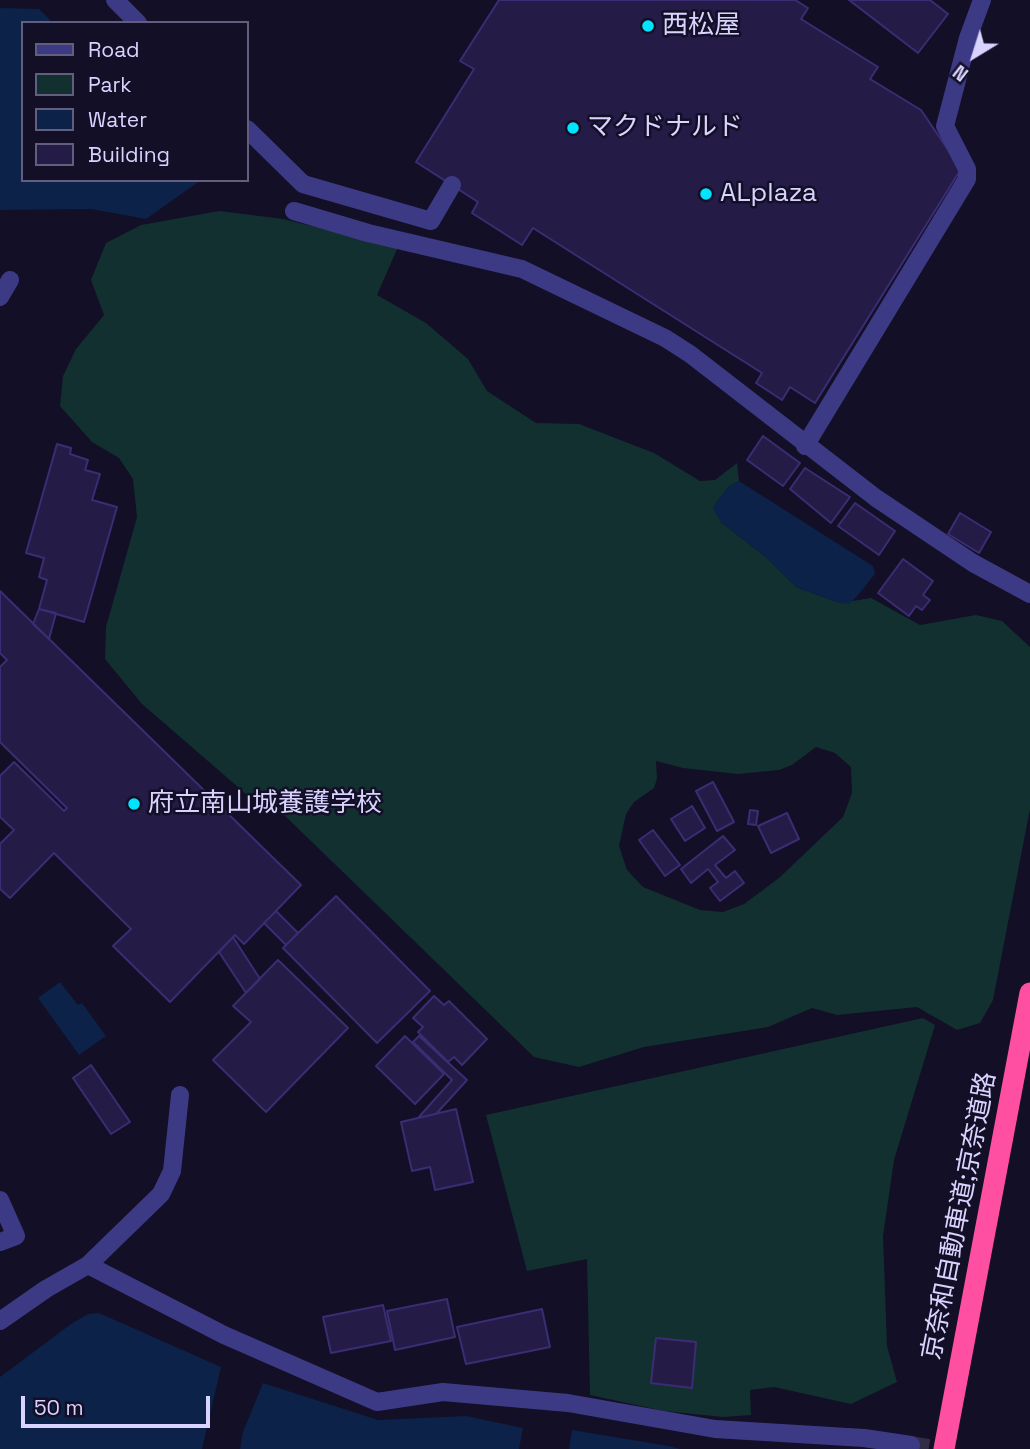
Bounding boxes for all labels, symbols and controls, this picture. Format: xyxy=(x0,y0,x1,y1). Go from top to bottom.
place label: 西松屋 xyxy=(662,10,740,42)
marker: 西松屋 xyxy=(640,18,656,34)
legend xyxy=(21,21,248,182)
north arrow xyxy=(939,21,1009,91)
text: Road xyxy=(88,36,140,63)
text: N xyxy=(948,59,973,87)
text: Park xyxy=(88,71,132,98)
text: Water xyxy=(88,106,147,133)
place label: マクドナルド xyxy=(587,112,743,144)
marker: マクドナルド xyxy=(565,120,581,136)
text: Building xyxy=(88,141,170,168)
place label: ALplaza xyxy=(720,178,817,210)
marker: ALplaza xyxy=(698,186,714,202)
place label: 府立南山城養護学校 xyxy=(148,788,382,820)
marker: 府立南山城養護学校 xyxy=(126,796,142,812)
street label: 京奈和自動車道;京奈道路 xyxy=(917,1069,1003,1363)
scale bar xyxy=(24,1382,214,1426)
text: 50 m xyxy=(34,1394,84,1421)

